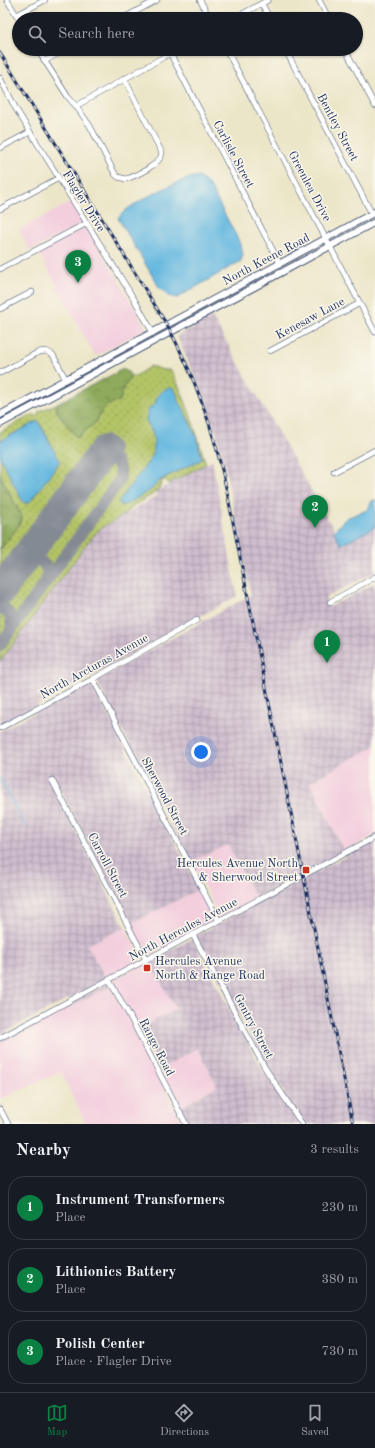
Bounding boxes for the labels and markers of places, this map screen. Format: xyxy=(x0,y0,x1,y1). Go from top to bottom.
pin: 3 xyxy=(65,250,91,283)
pin: 2 xyxy=(302,495,328,528)
pin: 1 xyxy=(314,630,340,663)
place label: Hercules Avenue North & Sherwood Street xyxy=(177,858,298,884)
marker: Hercules Avenue North & Sherwood Street xyxy=(301,865,311,875)
place label: Hercules Avenue North & Range Road xyxy=(155,956,265,982)
marker: Hercules Avenue North & Range Road xyxy=(142,963,152,973)

